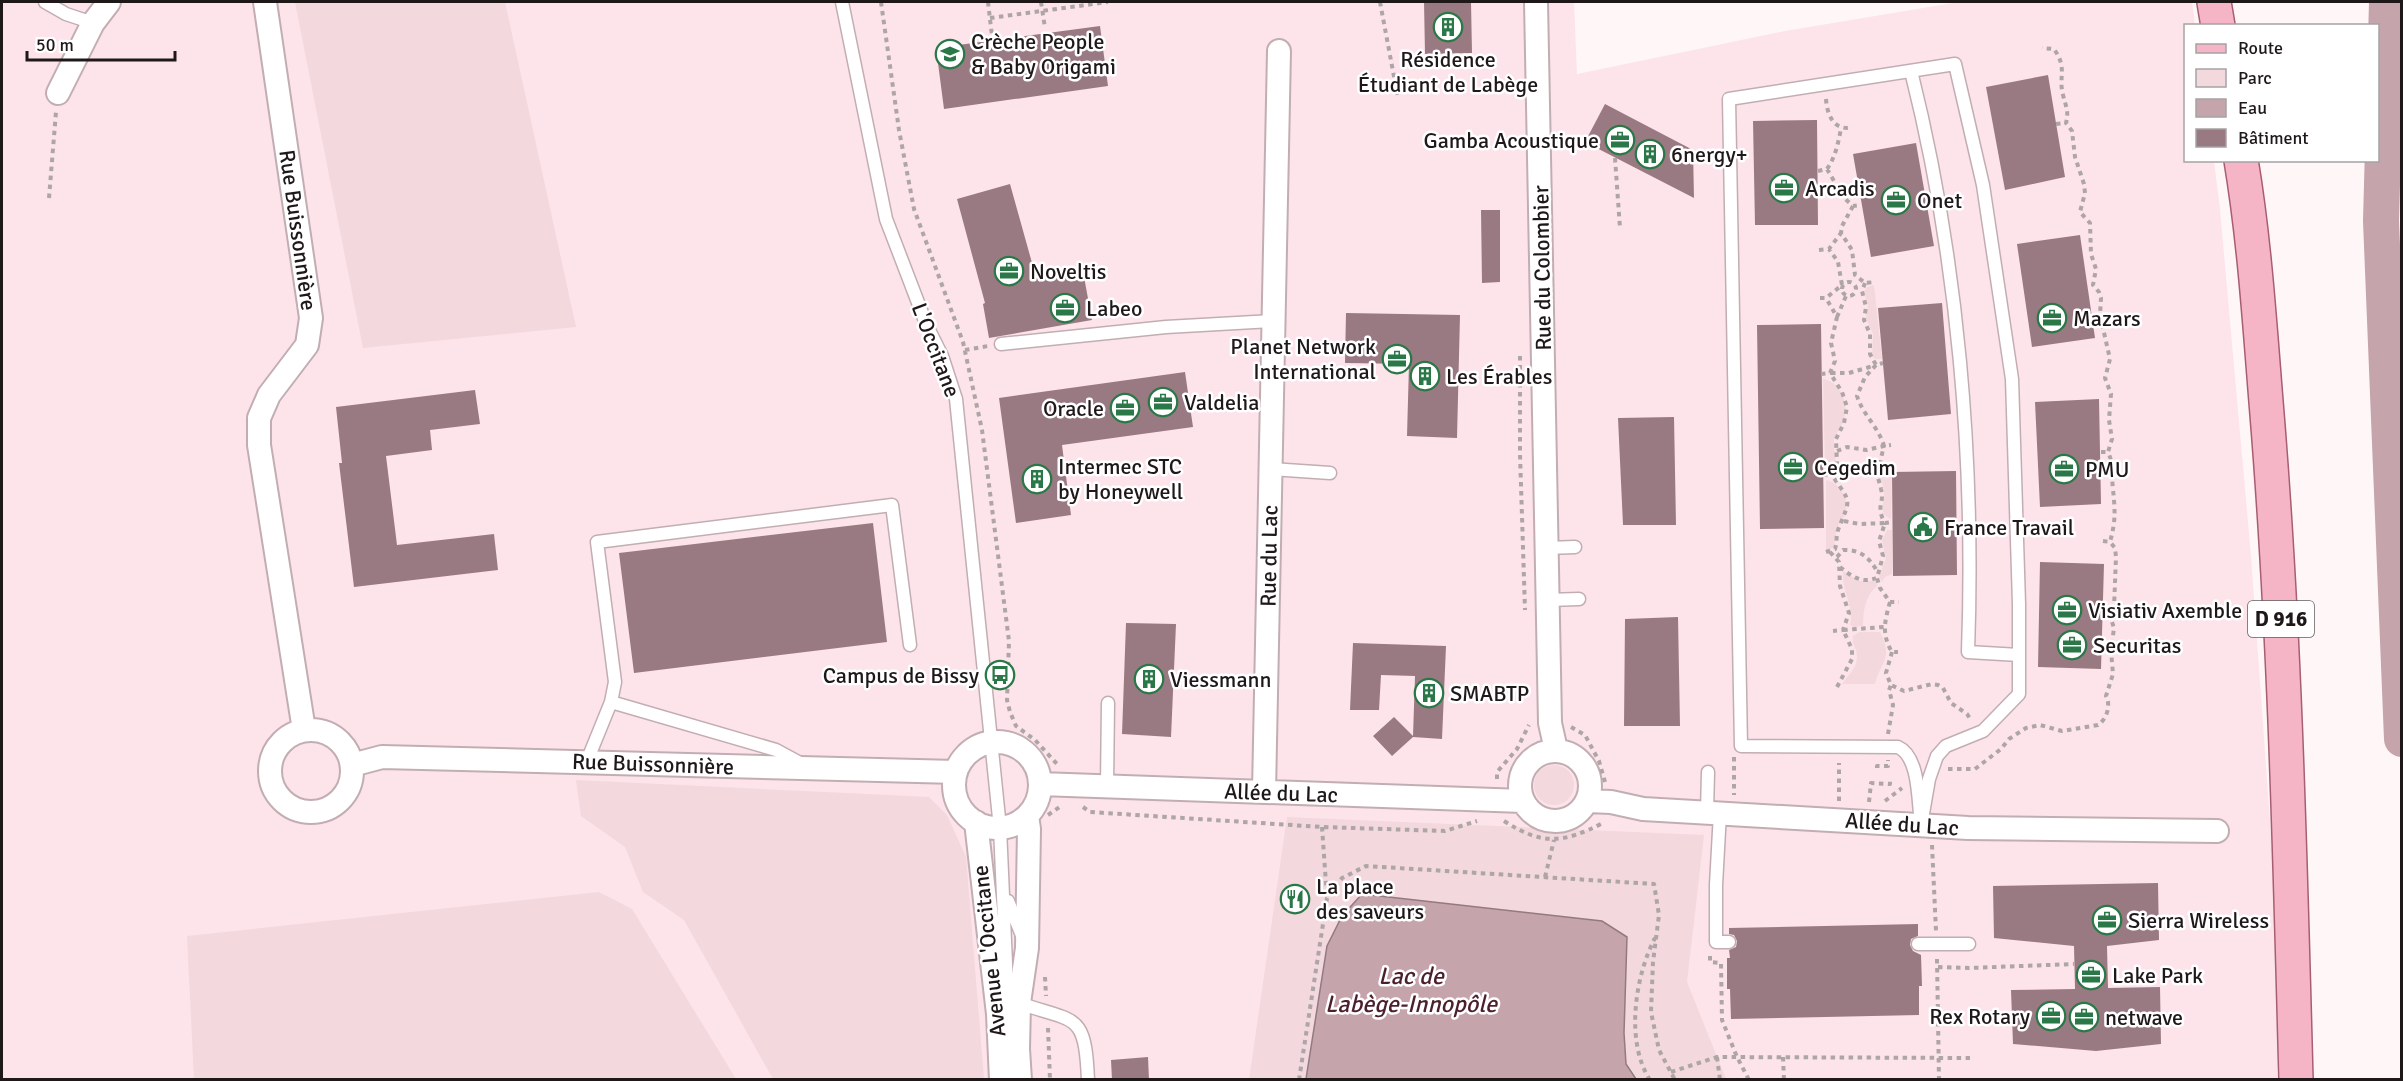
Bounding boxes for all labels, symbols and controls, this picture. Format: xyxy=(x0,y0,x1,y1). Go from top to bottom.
building icon: Résidence Étudiant de Labège xyxy=(1432,11,1464,43)
scale bar xyxy=(27,24,176,62)
legend xyxy=(2184,24,2379,162)
place label: Crèche People & Baby Origami xyxy=(971,28,1116,80)
text: 50 m xyxy=(36,34,74,56)
text: Route xyxy=(2238,37,2283,59)
school or university icon: Crèche People & Baby Origami xyxy=(934,38,966,70)
place label: Résidence Étudiant de Labège xyxy=(1358,46,1538,98)
text: Parc xyxy=(2238,67,2272,89)
text: Eau xyxy=(2238,97,2267,119)
office icon: Gamba Acoustique xyxy=(1604,124,1636,156)
place label: Gamba Acoustique xyxy=(1423,127,1599,154)
text: Bâtiment xyxy=(2238,127,2309,149)
building icon: 6nergy+ xyxy=(1634,138,1666,170)
place label: 6nergy+ xyxy=(1671,141,1748,168)
street label: Rue Buissonnière xyxy=(273,148,323,312)
office icon: Arcadis xyxy=(1768,172,1800,204)
place label: Arcadis xyxy=(1805,175,1875,202)
office icon: Onet xyxy=(1880,184,1912,216)
street label: Rue du Colombier xyxy=(1527,185,1557,351)
place label: Onet xyxy=(1917,187,1962,214)
office icon: Noveltis xyxy=(993,255,1025,287)
place label: Noveltis xyxy=(1030,258,1106,285)
office icon: Labeo xyxy=(1049,292,1081,324)
place label: Labeo xyxy=(1086,295,1142,322)
street label: L'Occitane xyxy=(906,299,966,401)
office icon: Mazars xyxy=(2036,302,2068,334)
place label: Mazars xyxy=(2073,305,2141,332)
place label: Planet Network International xyxy=(1230,333,1376,385)
office icon: Planet Network International xyxy=(1381,343,1413,375)
building icon: Les Érables xyxy=(1409,360,1441,392)
place label: Les Érables xyxy=(1446,363,1552,390)
office icon: Valdelia xyxy=(1147,386,1179,418)
place label: Valdelia xyxy=(1184,389,1259,416)
office icon: Oracle xyxy=(1109,392,1141,424)
place label: Oracle xyxy=(1043,395,1104,422)
office icon: Cegedim xyxy=(1777,451,1809,483)
place label: Intermec STC by Honeywell xyxy=(1058,453,1183,505)
office icon: PMU xyxy=(2048,453,2080,485)
place label: Cegedim xyxy=(1814,454,1896,481)
place label: PMU xyxy=(2085,456,2130,483)
building icon: Intermec STC by Honeywell xyxy=(1021,463,1053,495)
street label: Rue du Lac xyxy=(1255,505,1283,607)
public building icon: France Travail xyxy=(1907,511,1939,543)
place label: France Travail xyxy=(1944,514,2074,541)
office icon: Visiativ Axemble xyxy=(2051,594,2083,626)
place label: Visiativ Axemble xyxy=(2088,597,2242,624)
road number: D 916 xyxy=(2248,601,2314,637)
office icon: Securitas xyxy=(2056,629,2088,661)
place label: Securitas xyxy=(2093,632,2181,659)
bus stop icon: Campus de Bissy xyxy=(984,659,1016,691)
place label: Campus de Bissy xyxy=(823,662,980,689)
building icon: Viessmann xyxy=(1133,663,1165,695)
place label: Viessmann xyxy=(1170,666,1272,693)
building icon: SMABTP xyxy=(1413,677,1445,709)
place label: SMABTP xyxy=(1450,680,1529,707)
street label: Rue Buissonnière xyxy=(572,748,734,780)
street label: Allée du Lac xyxy=(1224,778,1338,808)
street label: Allée du Lac xyxy=(1844,807,1960,841)
street label: Avenue L'Occitane xyxy=(967,864,1011,1038)
place label: La place des saveurs xyxy=(1316,873,1424,925)
restaurant icon: La place des saveurs xyxy=(1279,883,1311,915)
office icon: Sierra Wireless xyxy=(2091,904,2123,936)
place label: Sierra Wireless xyxy=(2128,907,2269,934)
office icon: Lake Park xyxy=(2075,959,2107,991)
water label: Lac de Labège-Innopôle xyxy=(1325,961,1498,1019)
place label: Lake Park xyxy=(2112,962,2203,989)
office icon: Rex Rotary xyxy=(2035,1000,2067,1032)
office icon: netwave xyxy=(2068,1001,2100,1033)
place label: Rex Rotary xyxy=(1929,1003,2031,1030)
place label: netwave xyxy=(2105,1004,2183,1031)

